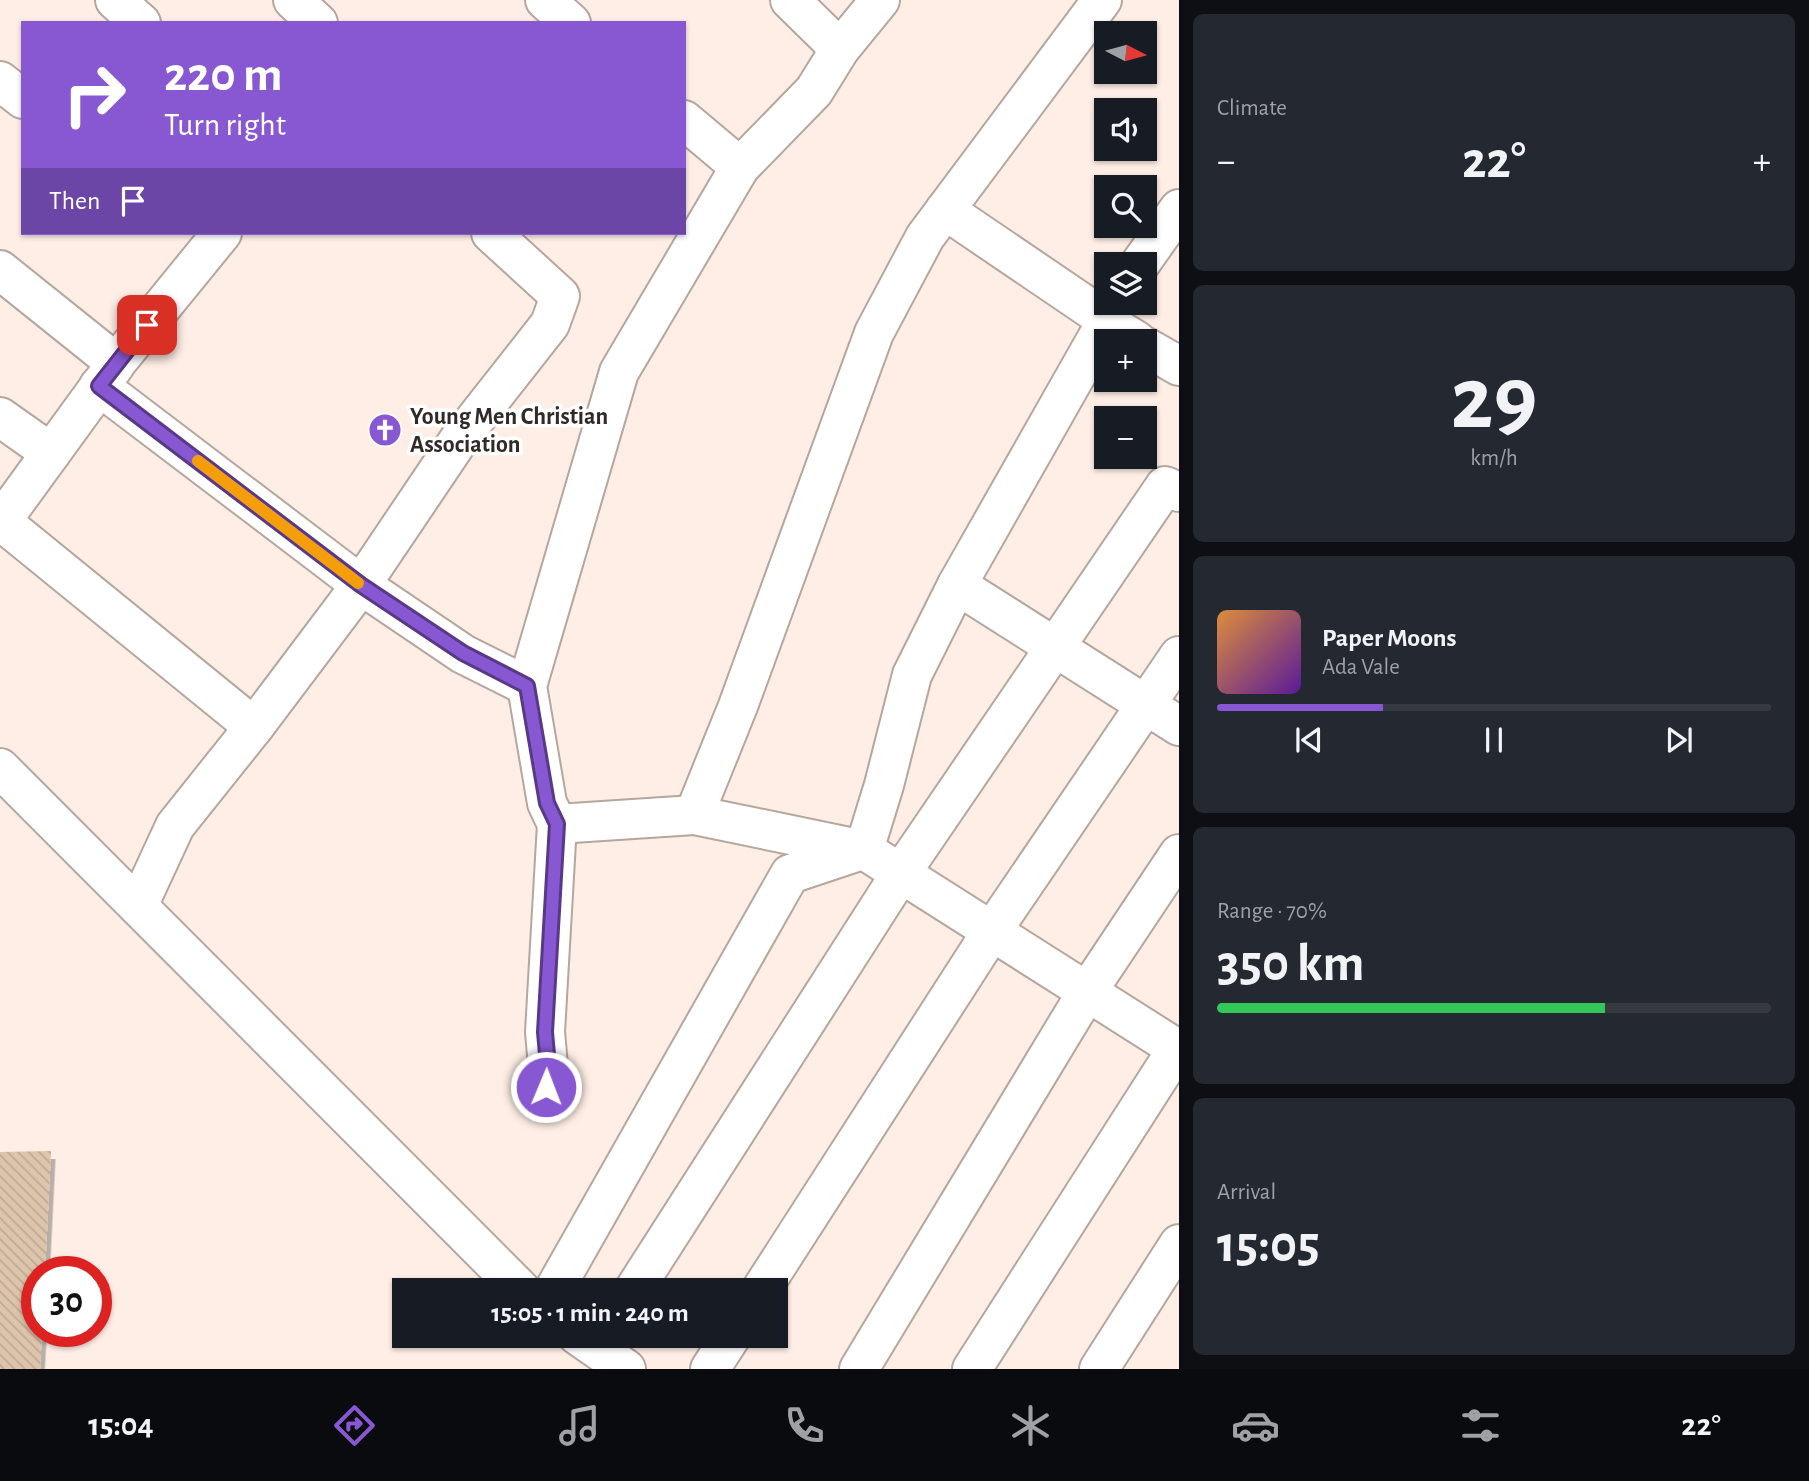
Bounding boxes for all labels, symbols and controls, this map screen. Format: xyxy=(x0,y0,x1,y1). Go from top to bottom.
north arrow xyxy=(1094,21,1157,84)
map controls xyxy=(1094,21,1157,469)
icon: right xyxy=(49,49,140,140)
text: 220 m xyxy=(164,51,283,100)
text: Climate xyxy=(1217,97,1287,120)
button: sound xyxy=(1094,98,1157,161)
text: Turn right xyxy=(164,109,286,141)
text: 22° xyxy=(1462,135,1526,187)
text: − xyxy=(1217,143,1235,181)
text: + xyxy=(1753,143,1771,181)
button: search xyxy=(1094,175,1157,238)
icon: arrive xyxy=(114,182,152,220)
text: Then xyxy=(49,188,100,214)
button: layers xyxy=(1094,252,1157,315)
pin xyxy=(117,295,177,355)
icon: arrive xyxy=(128,306,166,344)
button: + xyxy=(1094,329,1157,392)
text: 29 xyxy=(1451,354,1537,445)
place label: Young Men Christian Association xyxy=(410,405,608,457)
button: − xyxy=(1094,406,1157,469)
church icon: Young Men Christian Association xyxy=(366,411,404,449)
text: km/h xyxy=(1470,447,1518,470)
text: Paper Moons xyxy=(1322,625,1457,651)
text: Ada Vale xyxy=(1322,656,1400,679)
icon: previous xyxy=(1290,721,1328,759)
icon: pause xyxy=(1475,721,1513,759)
icon: next xyxy=(1660,721,1698,759)
text: Range · 70% xyxy=(1217,900,1327,923)
text: 350 km xyxy=(1217,938,1365,990)
position arrow xyxy=(509,1050,583,1124)
text: Arrival xyxy=(1217,1181,1276,1204)
text: 15:05 xyxy=(1217,1219,1320,1271)
speed limit sign: 30 xyxy=(21,1256,112,1347)
text: 15:05 · 1 min · 240 m xyxy=(491,1300,689,1326)
icon: directions xyxy=(330,1401,379,1450)
icon: music xyxy=(555,1401,604,1450)
icon: phone xyxy=(780,1401,829,1450)
icon: climate xyxy=(1006,1401,1055,1450)
icon: car xyxy=(1231,1401,1280,1450)
icon: filters xyxy=(1456,1401,1505,1450)
text: 15:04 xyxy=(88,1409,154,1441)
text: 22° xyxy=(1681,1409,1721,1441)

